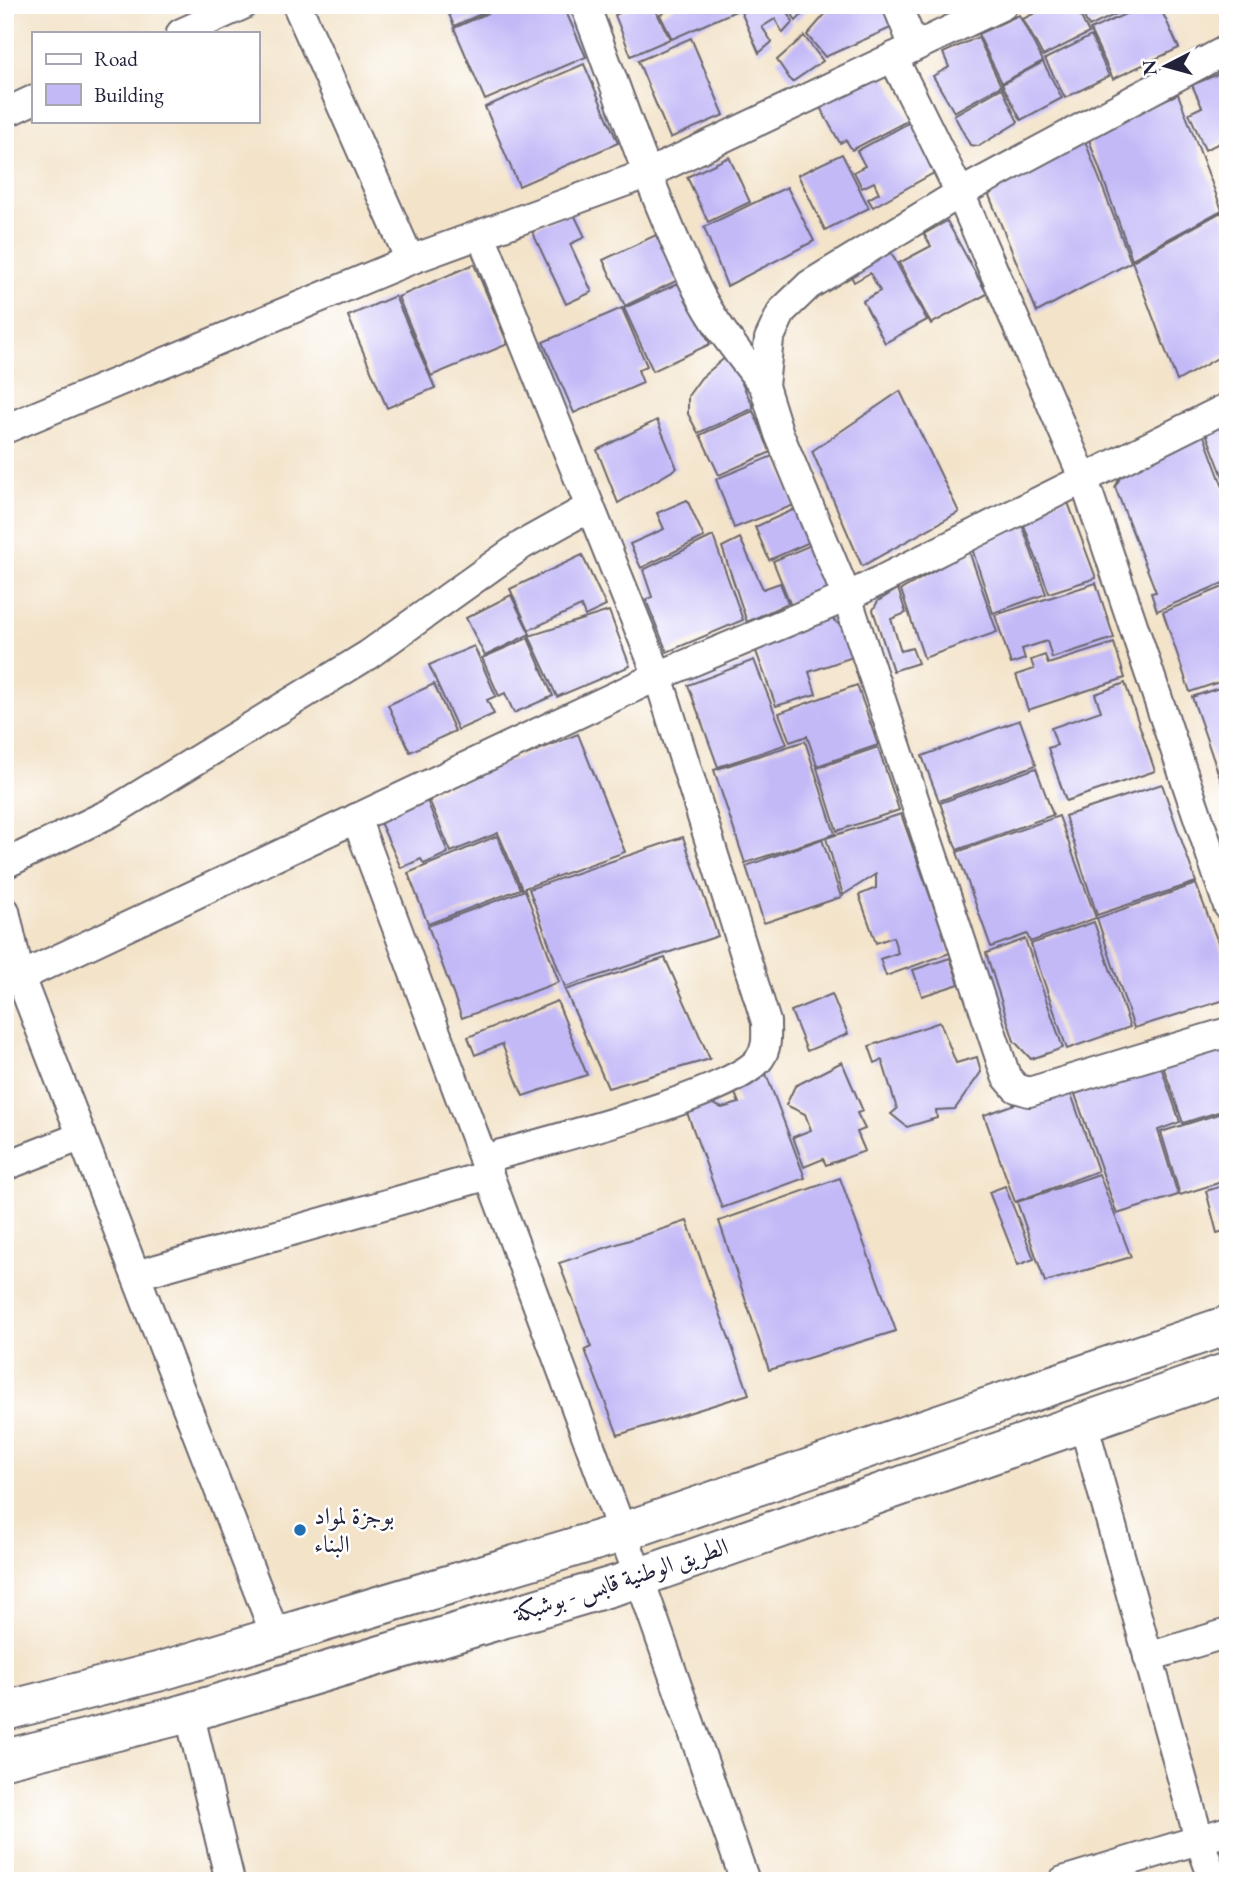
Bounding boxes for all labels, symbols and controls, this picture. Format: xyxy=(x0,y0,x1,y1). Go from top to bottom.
legend xyxy=(32,32,259,122)
north arrow xyxy=(1132,32,1202,102)
text: Road xyxy=(94,45,138,72)
text: N xyxy=(1136,58,1163,77)
text: Building xyxy=(94,81,164,108)
place label: بوجزة لمواد البناء xyxy=(314,1500,394,1559)
marker: بوجزة لمواد البناء xyxy=(292,1522,308,1538)
street label: الطريق الوطنية قابس - بوشبكة xyxy=(509,1530,732,1630)

